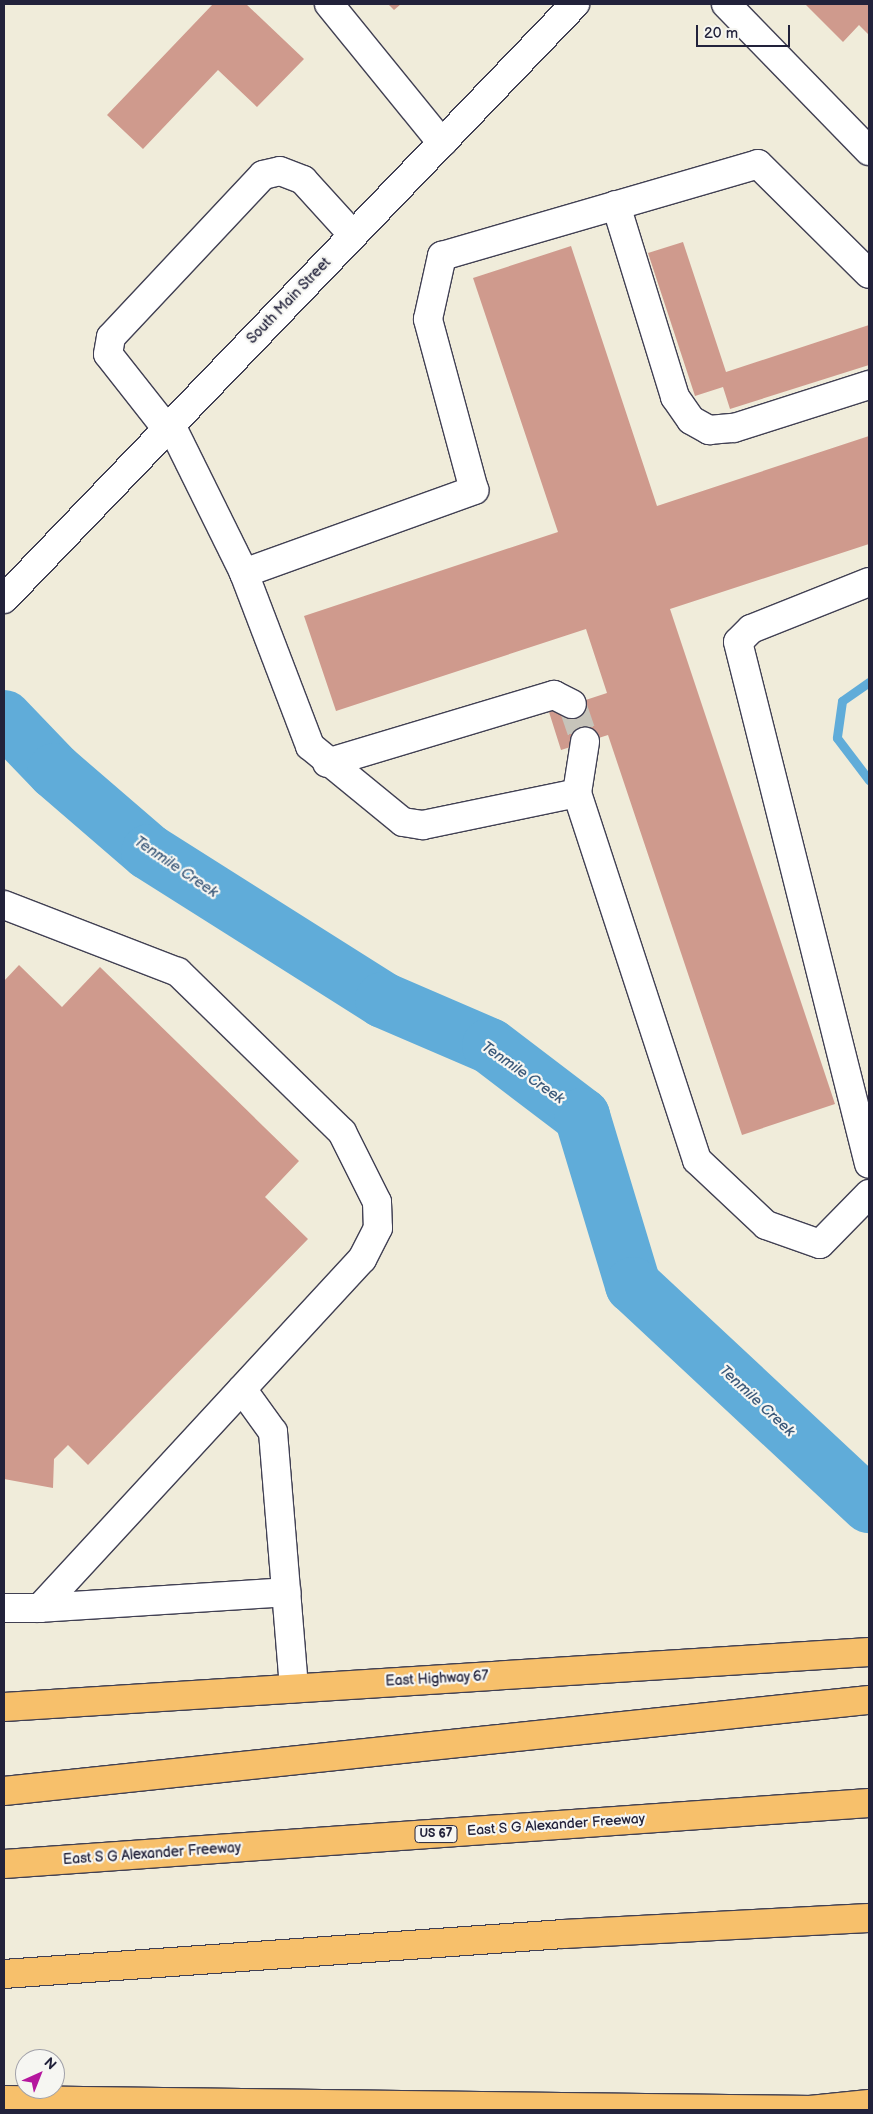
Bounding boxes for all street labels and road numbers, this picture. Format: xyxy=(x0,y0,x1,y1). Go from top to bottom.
street label: South Main Street xyxy=(244,254,334,348)
street label: East Highway 67 xyxy=(385,1668,489,1690)
street label: East S G Alexander Freeway xyxy=(466,1810,646,1840)
road number: US 67 xyxy=(414,1825,458,1844)
street label: East S G Alexander Freeway xyxy=(62,1839,242,1869)

